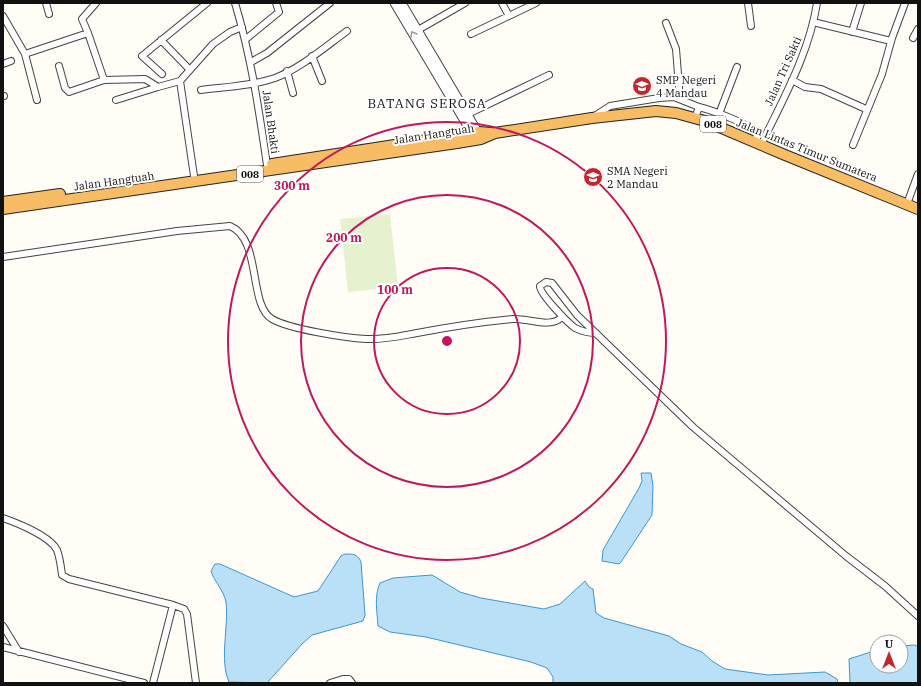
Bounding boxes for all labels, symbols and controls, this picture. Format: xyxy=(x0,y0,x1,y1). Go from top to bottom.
one-way arrow xyxy=(410,31,418,38)
street label: Jalan Tri Sakti xyxy=(762,34,805,108)
place label: SMP Negeri 4 Mandau xyxy=(656,73,717,100)
school or university icon: SMP Negeri 4 Mandau xyxy=(631,75,653,97)
street label: Jalan Bhakti xyxy=(260,89,282,155)
district label: BATANG SEROSA xyxy=(367,95,487,112)
street label: Jalan Lintas Timur Sumatera xyxy=(735,115,879,185)
road number: 008 xyxy=(700,116,726,132)
street label: Jalan Hangtuah xyxy=(393,121,475,147)
place label: SMA Negeri 2 Mandau xyxy=(607,164,668,191)
road number: 008 xyxy=(237,166,263,182)
school or university icon: SMA Negeri 2 Mandau xyxy=(582,166,604,188)
street label: Jalan Hangtuah xyxy=(73,168,155,194)
text: 300 m xyxy=(274,178,310,193)
text: 200 m xyxy=(326,230,362,245)
text: 100 m xyxy=(377,282,413,297)
centre of rings xyxy=(440,334,454,348)
north arrow xyxy=(869,634,909,674)
text: U xyxy=(885,637,894,651)

